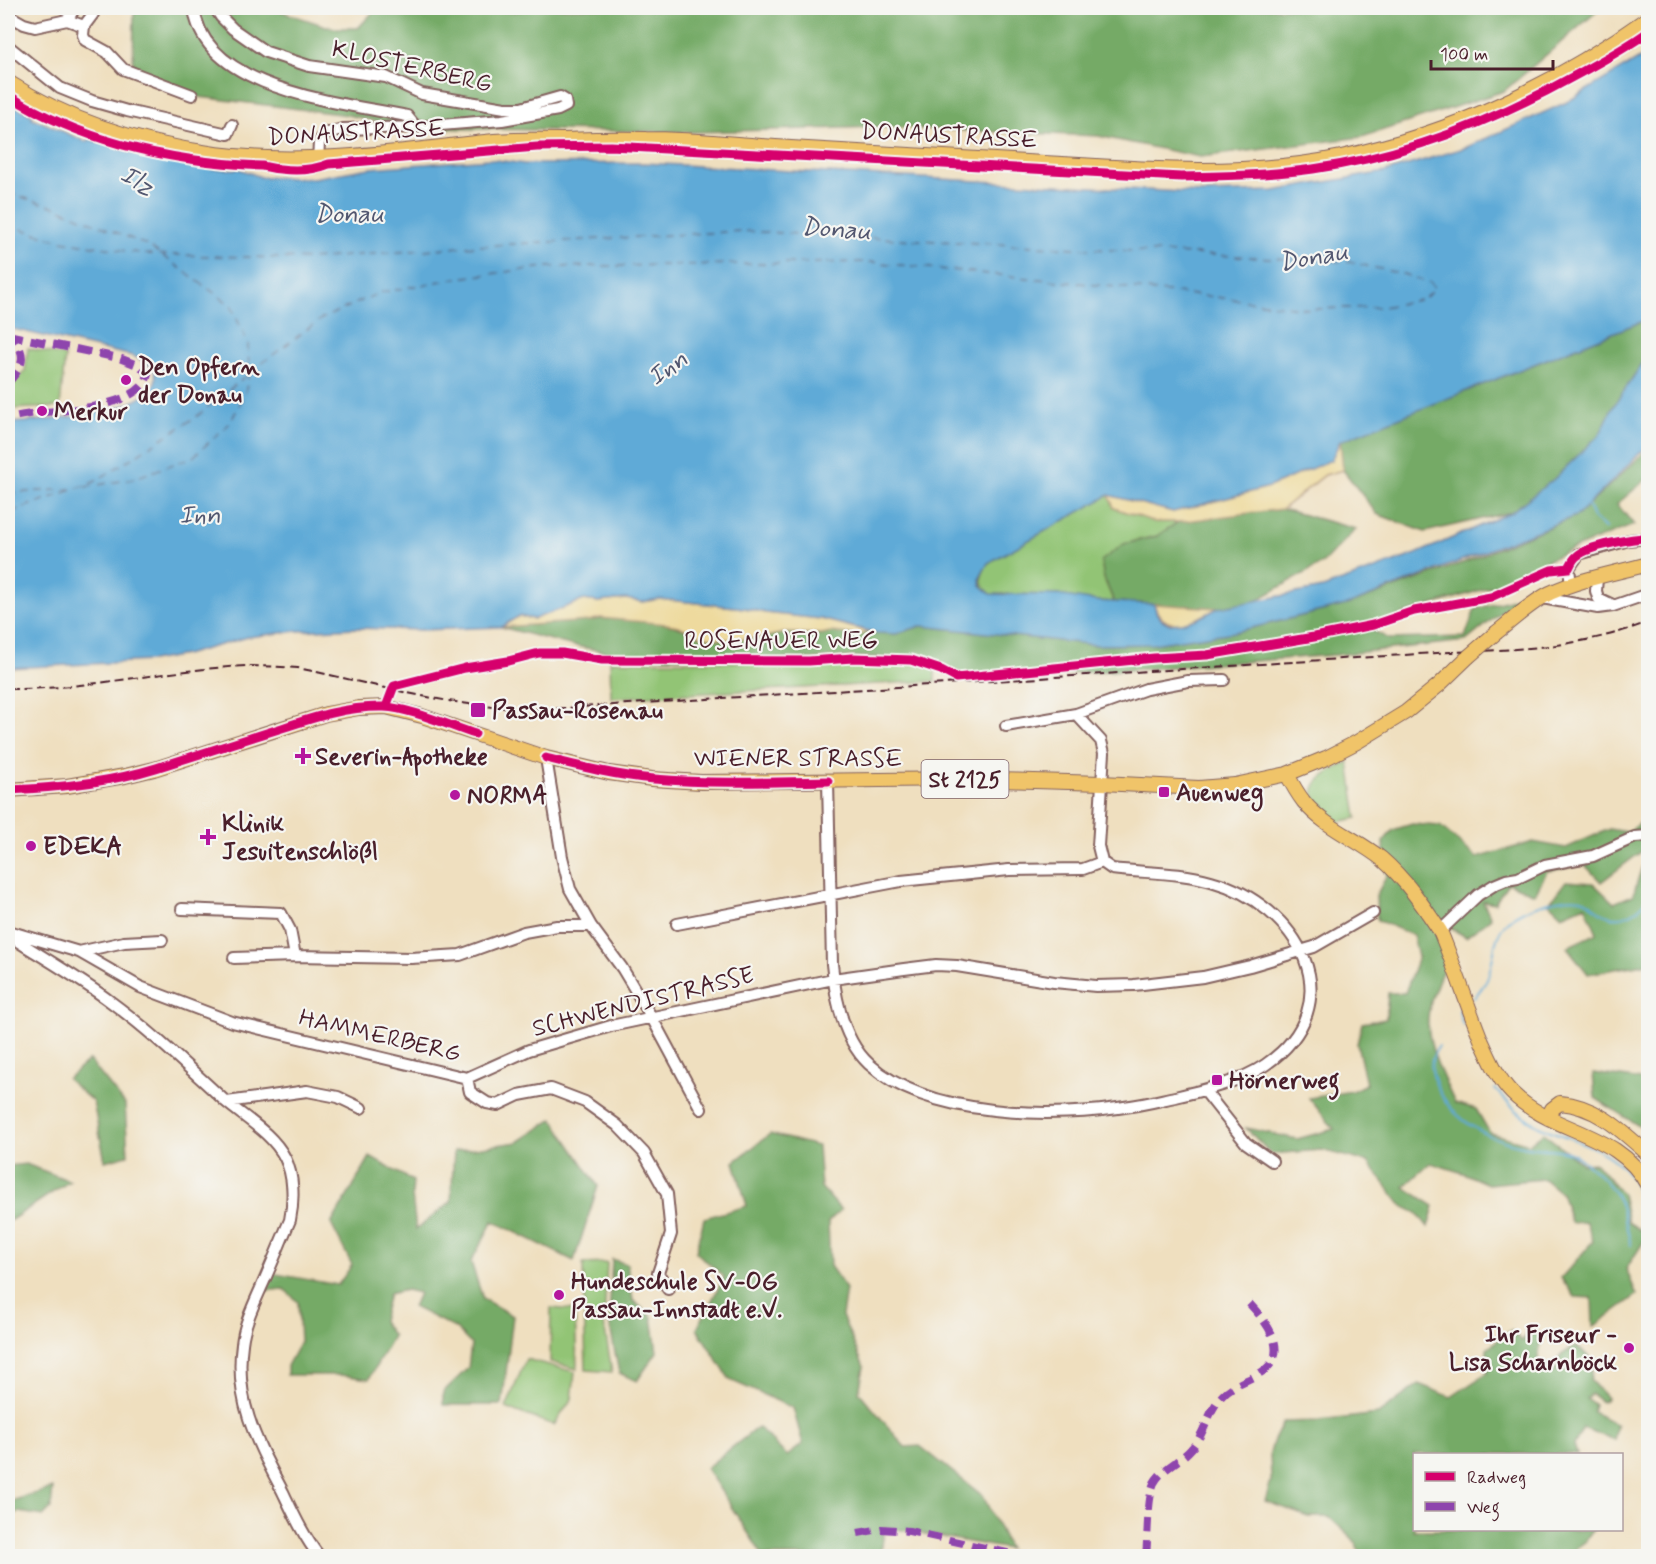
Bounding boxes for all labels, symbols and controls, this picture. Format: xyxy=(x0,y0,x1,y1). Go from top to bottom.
scale bar xyxy=(1431,33,1552,71)
street label: KLOSTERBERG xyxy=(329,34,495,101)
text: 100 m xyxy=(1440,43,1488,67)
street label: DONAUSTRASSE xyxy=(267,113,445,154)
street label: DONAUSTRASSE xyxy=(860,116,1038,157)
water label: Ilz xyxy=(113,158,160,205)
water label: Donau xyxy=(314,198,384,232)
water label: Donau xyxy=(800,211,872,249)
water label: Donau xyxy=(1276,235,1351,281)
water label: Inn xyxy=(641,343,695,394)
place label: Den Opfern der Donau xyxy=(138,352,260,411)
marker: Den Opfern der Donau xyxy=(119,373,133,387)
place label: Merkur xyxy=(54,397,128,428)
marker: Merkur xyxy=(35,404,49,418)
water label: Inn xyxy=(179,499,221,533)
street label: ROSENAUER WEG xyxy=(684,626,878,657)
place label: Passau-Rosenau xyxy=(492,696,663,727)
marker: Passau-Rosenau xyxy=(469,701,487,719)
place label: Severin-Apotheke xyxy=(315,742,488,776)
street label: WIENER STRASSE xyxy=(694,744,902,775)
marker: Severin-Apotheke xyxy=(296,749,310,763)
road number: St 2125 xyxy=(922,760,1008,798)
place label: Auenweg xyxy=(1176,778,1263,812)
place label: NORMA xyxy=(467,781,547,812)
marker: Auenweg xyxy=(1157,785,1171,799)
marker: NORMA xyxy=(448,788,462,802)
place label: Klinik Jesuitenschlößl xyxy=(222,809,378,868)
marker: Klinik Jesuitenschlößl xyxy=(199,828,217,846)
place label: EDEKA xyxy=(43,832,122,863)
marker: EDEKA xyxy=(24,839,38,853)
street label: SCHWENDISTRASSE xyxy=(529,960,757,1045)
street label: HAMMERBERG xyxy=(296,1003,464,1070)
place label: Hörnerweg xyxy=(1229,1066,1340,1100)
marker: Hörnerweg xyxy=(1210,1073,1224,1087)
place label: Hundeschule SV-OG Passau-Innstadt e.V. xyxy=(571,1267,782,1326)
marker: Hundeschule SV-OG Passau-Innstadt e.V. xyxy=(552,1288,566,1302)
place label: Ihr Friseur - Lisa Scharnböck xyxy=(1449,1320,1617,1379)
marker: Ihr Friseur - Lisa Scharnböck xyxy=(1622,1341,1636,1355)
legend xyxy=(1413,1453,1623,1531)
text: Radweg xyxy=(1467,1466,1526,1490)
text: Weg xyxy=(1467,1496,1500,1522)

